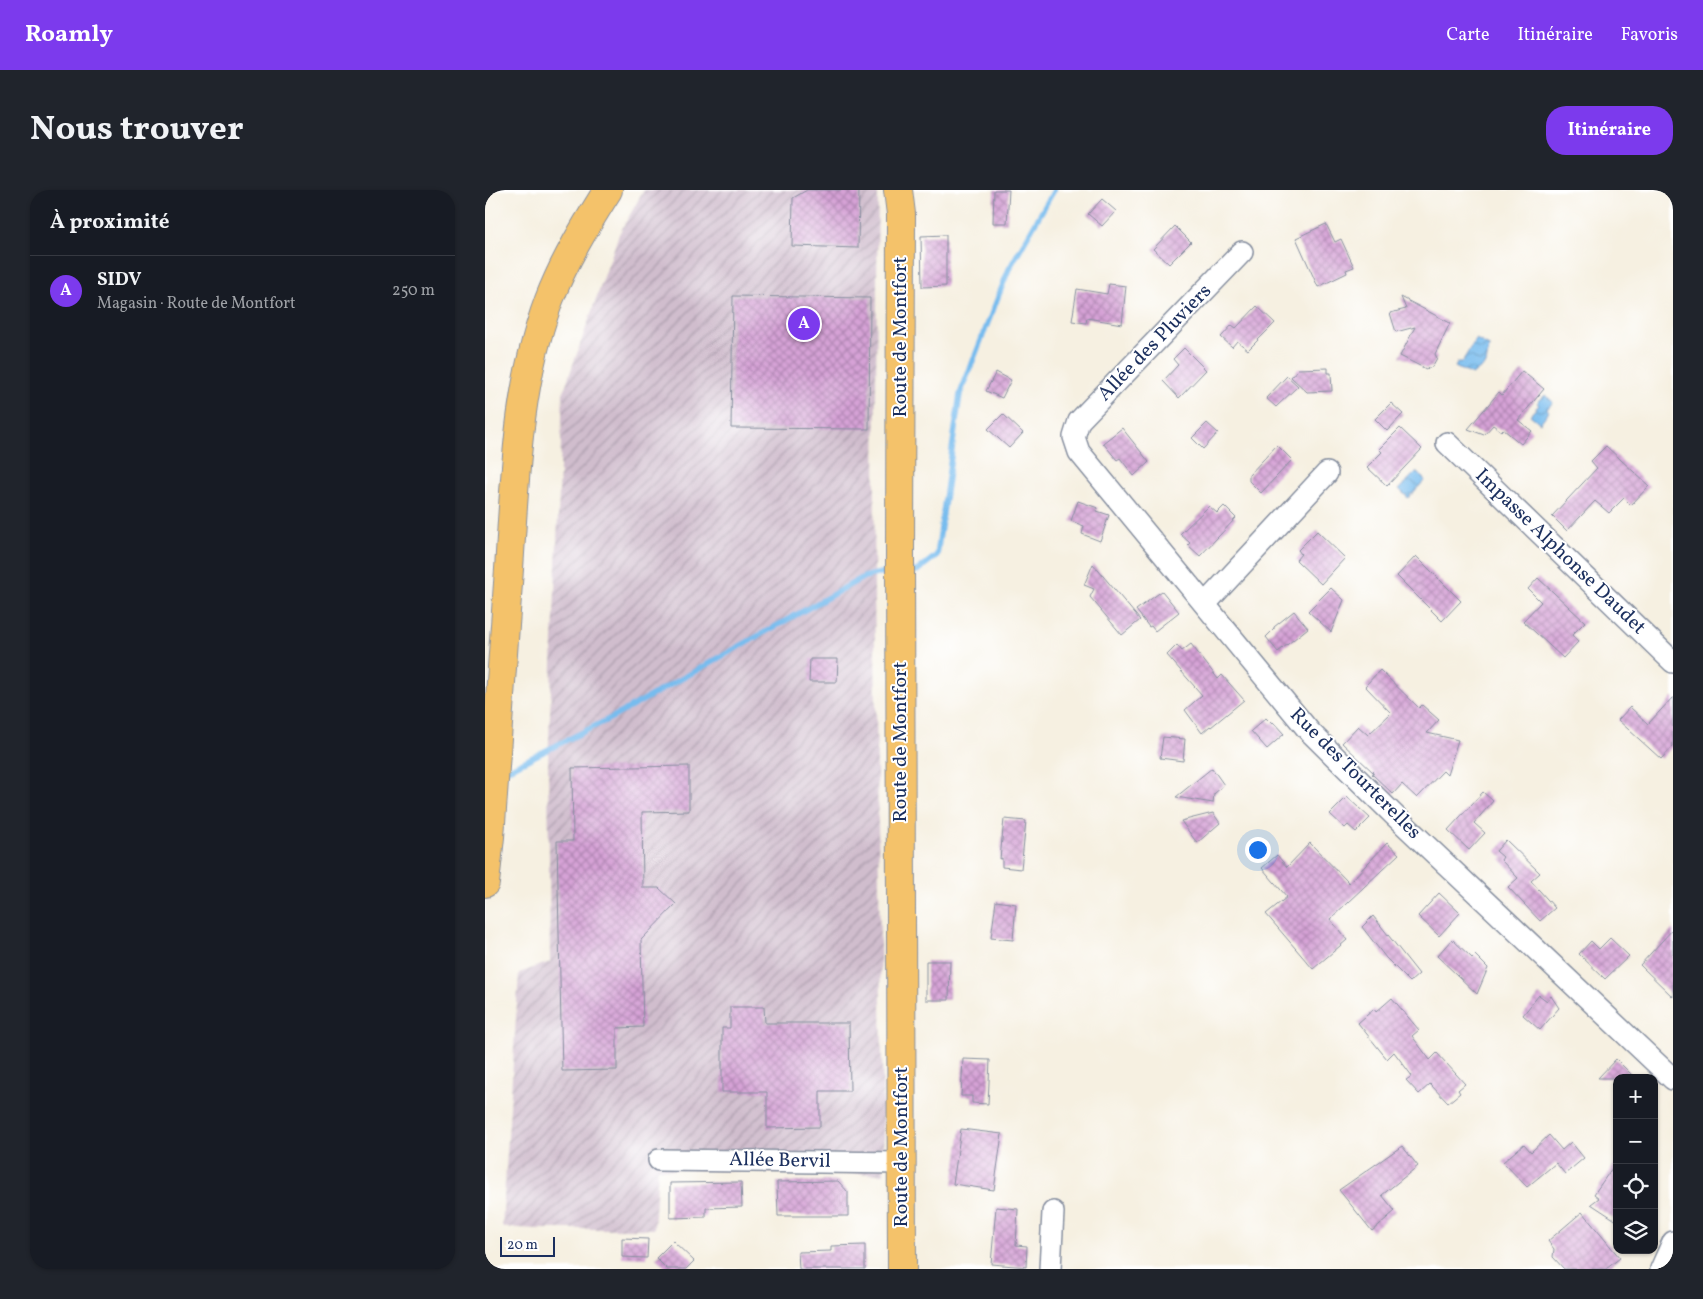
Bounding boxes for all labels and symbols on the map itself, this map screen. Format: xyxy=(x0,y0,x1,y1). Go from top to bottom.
street label: Route de Montfort xyxy=(887,257,915,417)
street label: Allée des Pluviers xyxy=(1092,278,1218,408)
pin: A xyxy=(788,305,820,343)
street label: Impasse Alphonse Daudet xyxy=(1468,463,1652,641)
street label: Route de Montfort xyxy=(887,662,915,822)
street label: Rue des Tourterelles xyxy=(1283,702,1427,846)
your location xyxy=(1245,837,1271,863)
street label: Route de Montfort xyxy=(888,1067,916,1227)
street label: Allée Bervil xyxy=(729,1146,831,1176)
scale bar xyxy=(500,1234,555,1257)

